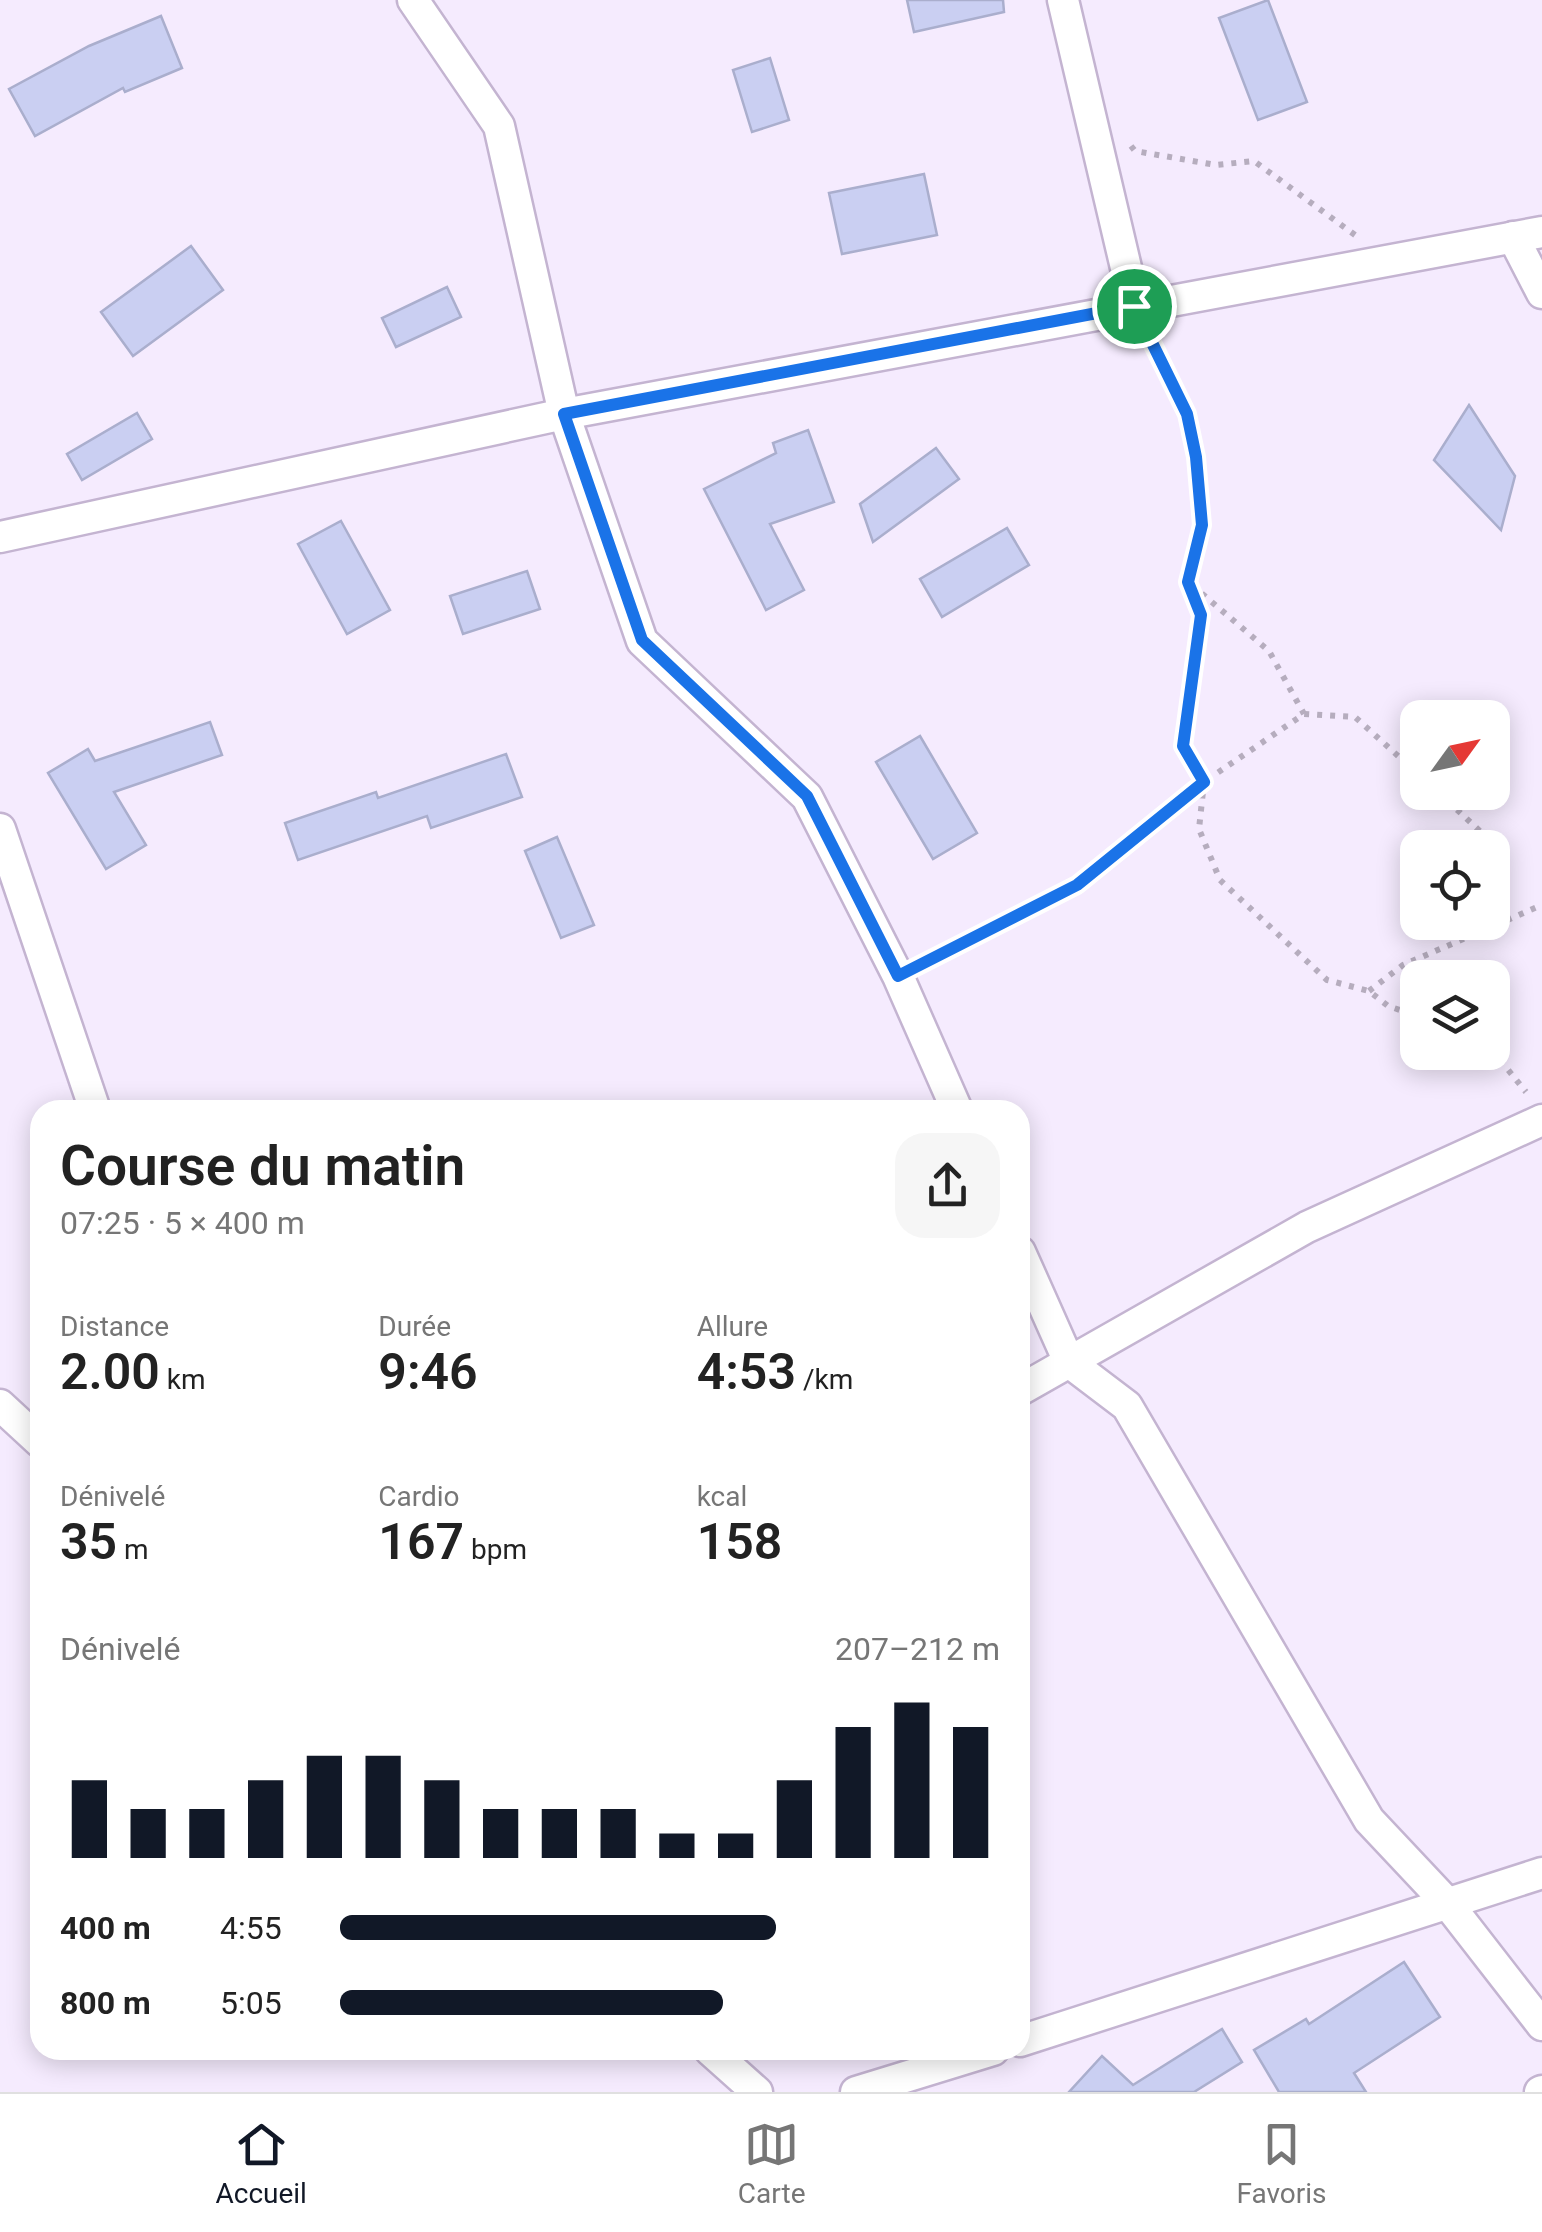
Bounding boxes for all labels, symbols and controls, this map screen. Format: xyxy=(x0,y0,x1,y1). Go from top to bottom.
pin xyxy=(1092,264,1177,349)
icon: arrive xyxy=(1107,279,1162,334)
north arrow xyxy=(1400,700,1510,810)
map controls xyxy=(1400,700,1510,1070)
button: locate xyxy=(1400,830,1510,940)
button: layers xyxy=(1400,960,1510,1070)
button: share xyxy=(895,1133,1000,1238)
text: Course du matin xyxy=(60,1134,465,1198)
text: 07:25 · 5 × 400 m xyxy=(60,1204,305,1242)
text: Distance xyxy=(60,1310,169,1343)
text: Durée xyxy=(378,1310,451,1343)
text: Allure xyxy=(697,1310,768,1343)
text: 2.00 xyxy=(60,1343,160,1401)
text: 9:46 xyxy=(378,1343,478,1401)
text: 4:53 xyxy=(697,1343,796,1401)
text: km xyxy=(160,1363,206,1396)
text: /km xyxy=(796,1363,853,1396)
text: Dénivelé xyxy=(60,1480,165,1513)
text: Cardio xyxy=(378,1480,460,1513)
text: kcal xyxy=(697,1480,747,1513)
text: 35 xyxy=(60,1513,117,1571)
text: 167 xyxy=(378,1513,464,1571)
text: 158 xyxy=(697,1513,782,1571)
text: m xyxy=(117,1533,149,1566)
text: bpm xyxy=(464,1533,527,1566)
text: Dénivelé xyxy=(60,1630,180,1668)
text: 207–212 m xyxy=(835,1630,1000,1668)
text: 400 m xyxy=(60,1909,151,1947)
text: 4:55 xyxy=(220,1909,282,1947)
text: 800 m xyxy=(60,1984,151,2022)
text: 5:05 xyxy=(220,1984,282,2022)
tab: Accueil xyxy=(215,2117,307,2210)
tab: Carte xyxy=(738,2117,805,2210)
tab: Favoris xyxy=(1236,2117,1327,2210)

